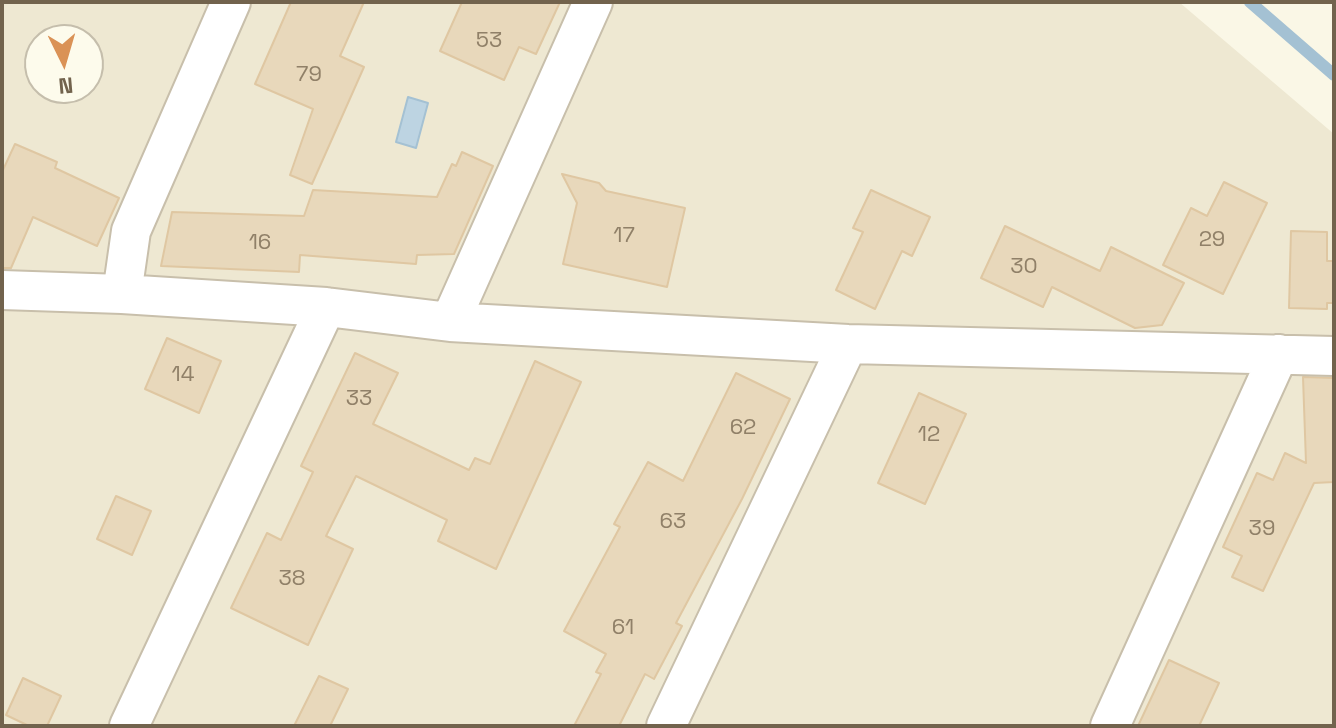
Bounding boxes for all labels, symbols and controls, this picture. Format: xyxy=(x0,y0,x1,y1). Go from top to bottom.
north arrow xyxy=(24,24,104,104)
house number: 53 xyxy=(476,28,502,54)
house number: 79 xyxy=(296,62,322,88)
text: N xyxy=(57,71,74,101)
house number: 17 xyxy=(613,223,635,249)
house number: 29 xyxy=(1199,227,1225,253)
house number: 16 xyxy=(249,230,271,256)
house number: 30 xyxy=(1010,254,1038,280)
house number: 14 xyxy=(172,362,194,388)
house number: 33 xyxy=(346,386,372,412)
house number: 62 xyxy=(730,415,756,441)
house number: 12 xyxy=(918,422,940,448)
house number: 63 xyxy=(660,509,686,535)
house number: 39 xyxy=(1249,516,1275,542)
house number: 38 xyxy=(279,566,305,592)
house number: 61 xyxy=(612,615,634,641)

